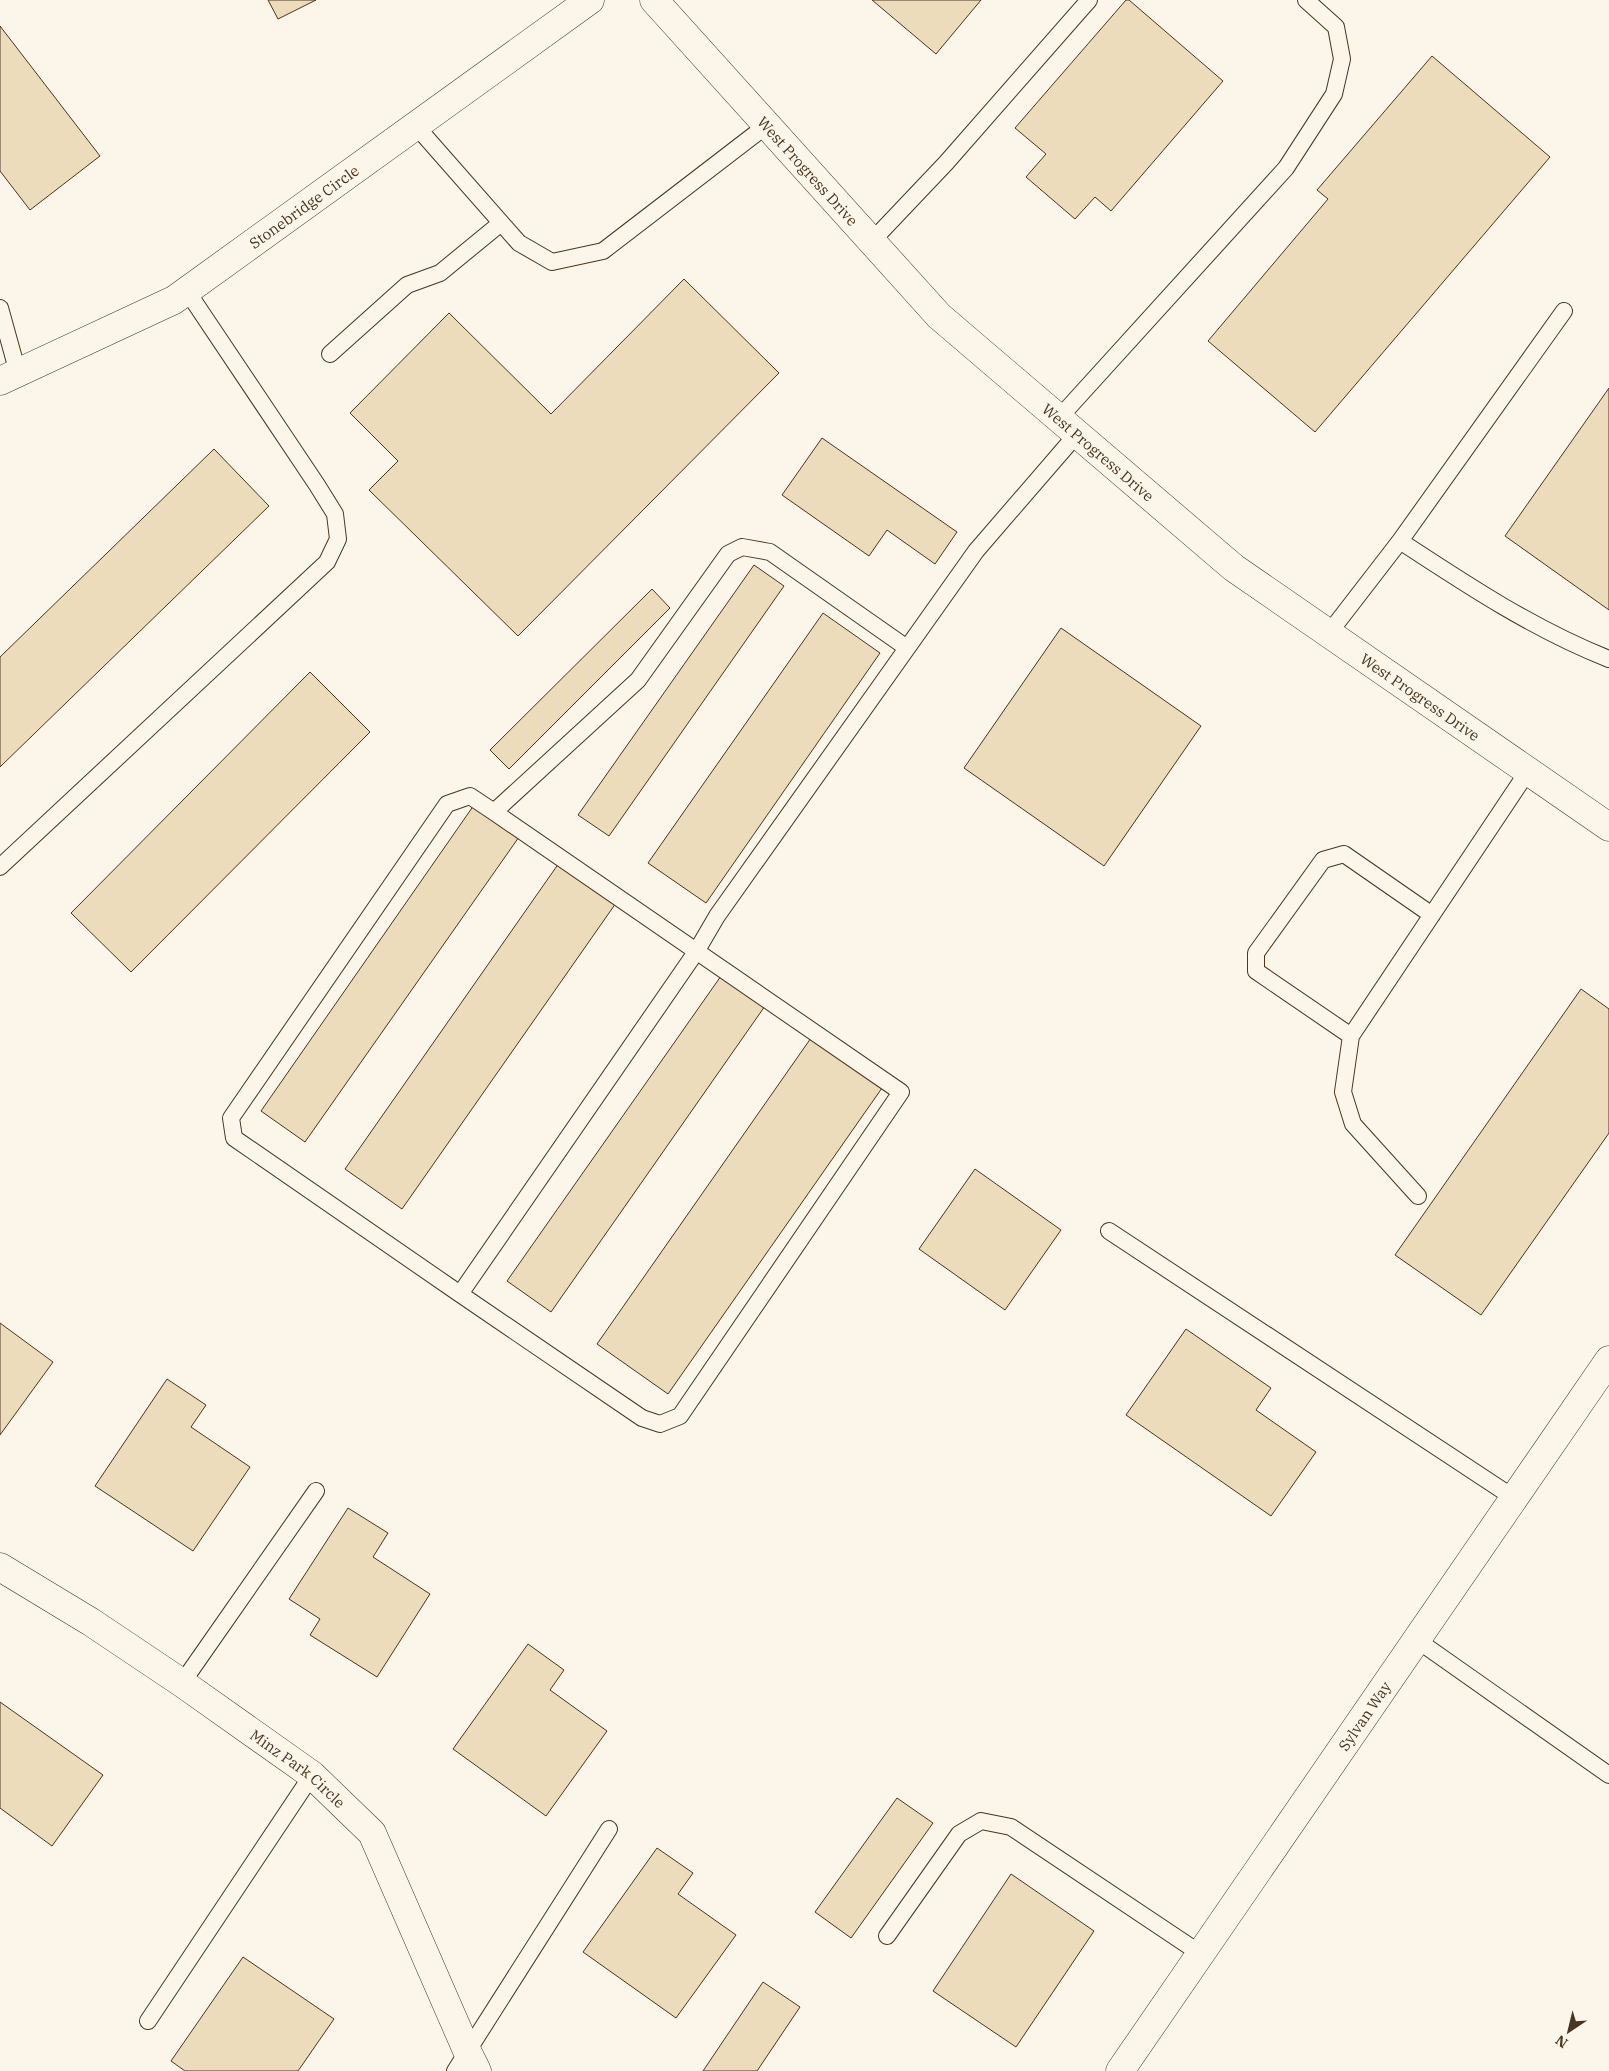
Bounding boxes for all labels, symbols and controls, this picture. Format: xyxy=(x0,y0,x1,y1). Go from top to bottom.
street label: West Progress Drive xyxy=(754,112,862,230)
street label: Stonebridge Circle xyxy=(245,160,362,252)
street label: West Progress Drive xyxy=(1038,399,1158,505)
street label: West Progress Drive xyxy=(1357,649,1484,745)
street label: Sylvan Way xyxy=(1334,1677,1395,1754)
street label: Minz Park Circle xyxy=(247,1725,350,1812)
north arrow xyxy=(1544,2006,1594,2056)
text: N xyxy=(1552,2031,1571,2052)

